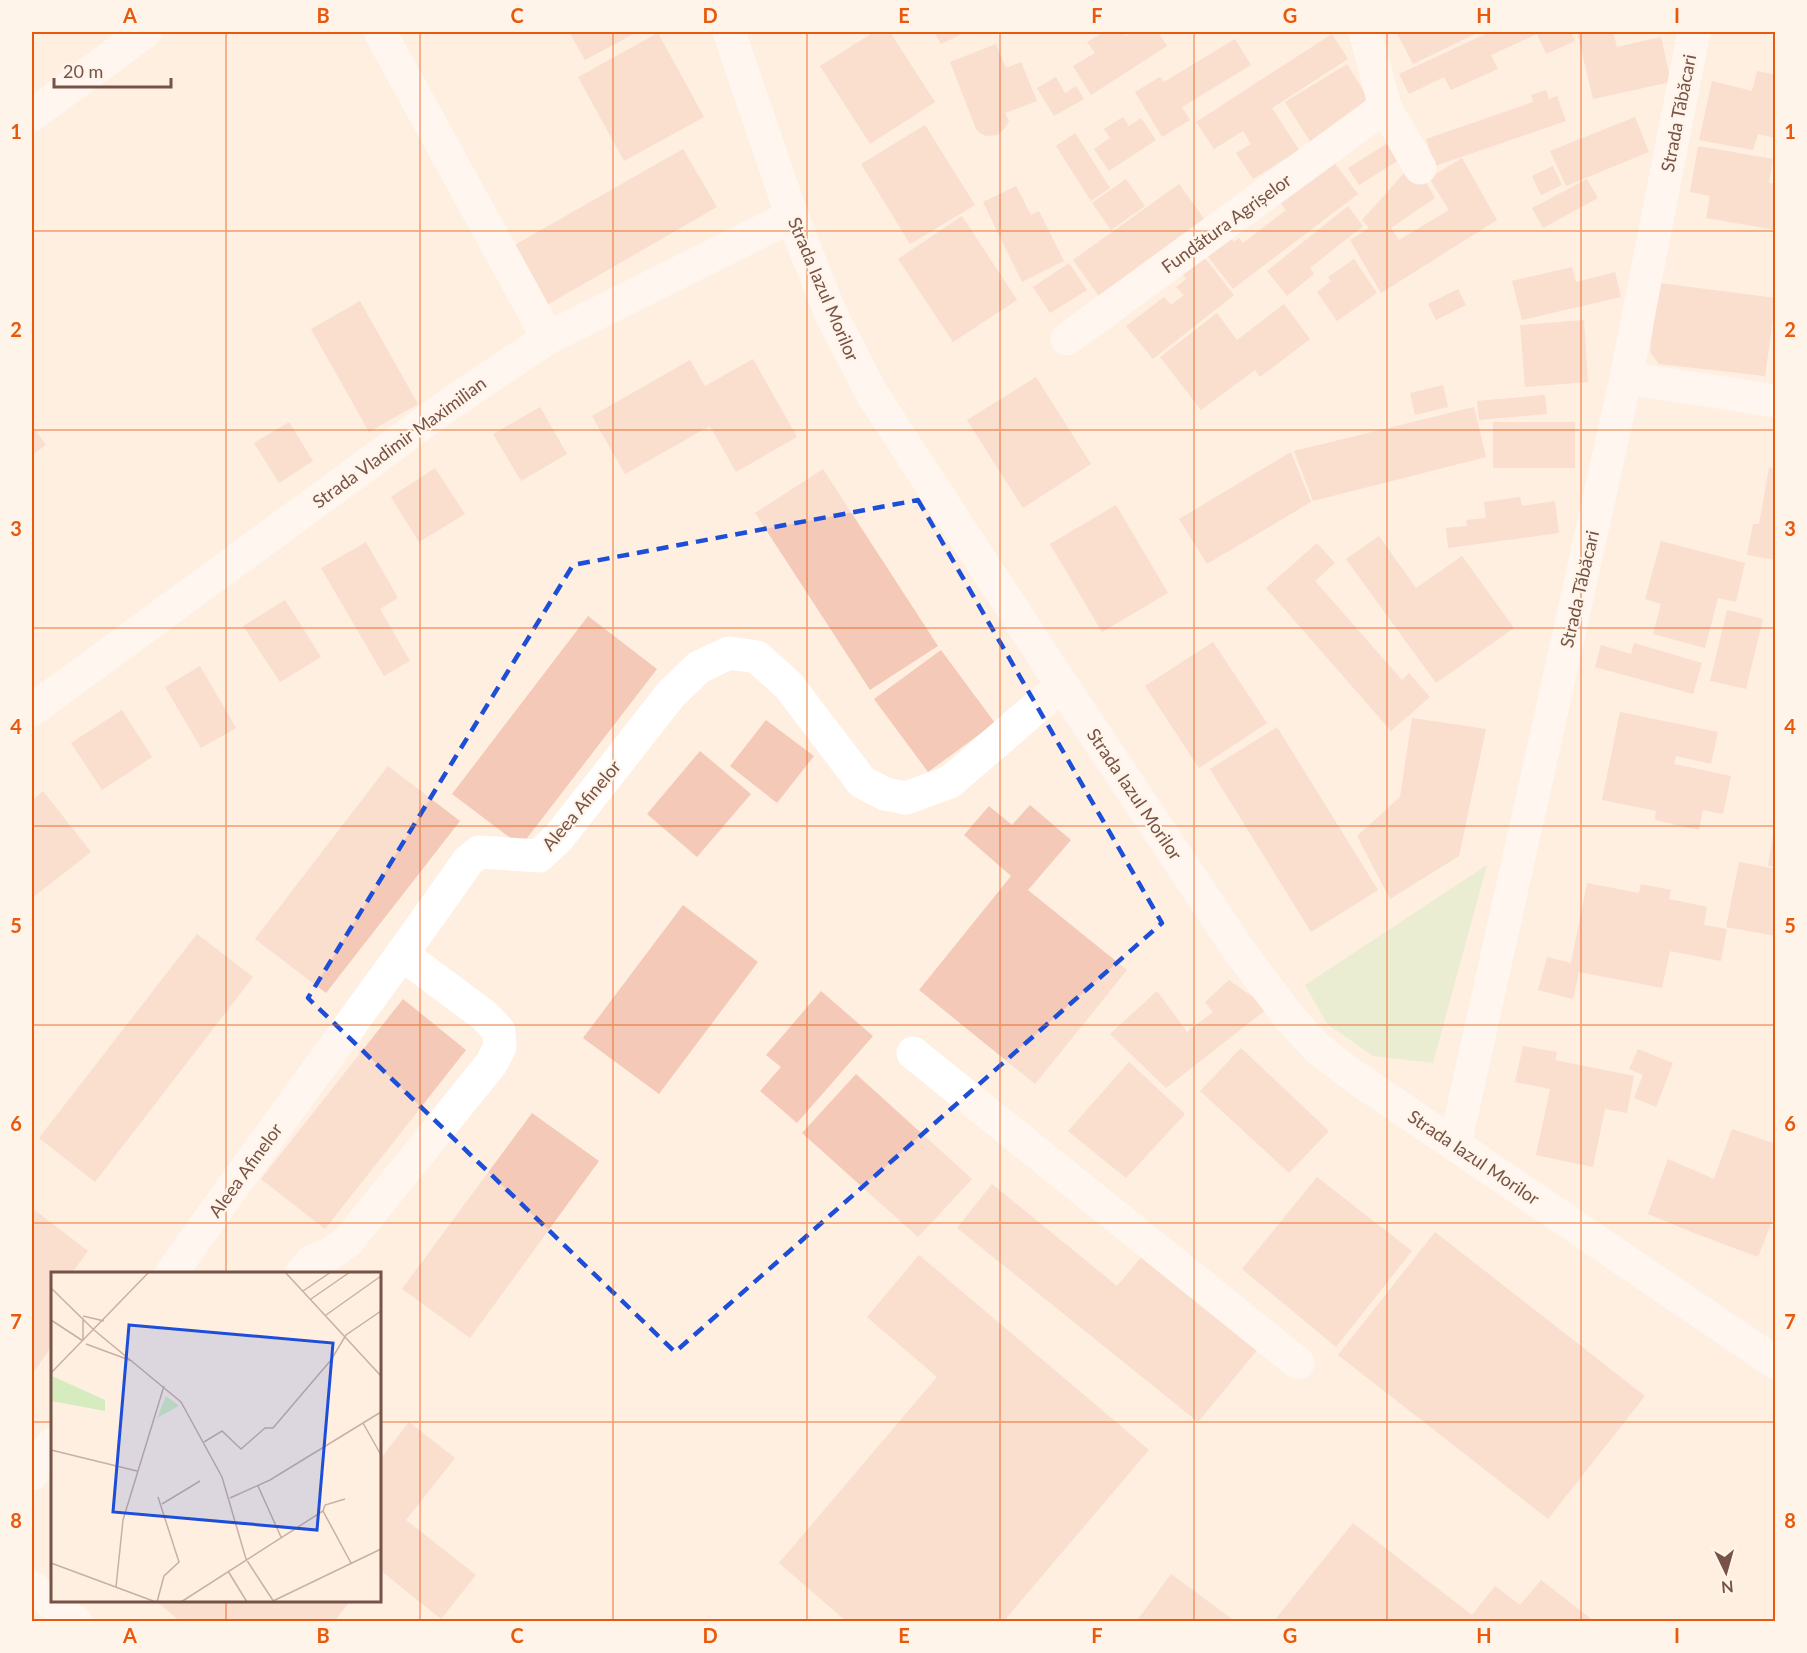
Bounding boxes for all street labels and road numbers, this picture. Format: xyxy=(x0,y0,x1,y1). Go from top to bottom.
street label: Strada Tăbăcari xyxy=(1656,52,1700,174)
street label: Fundătura Agrișelor xyxy=(1157,168,1296,277)
street label: Strada Iazul Morilor xyxy=(784,214,864,365)
street label: Strada Vladimir Maximilian xyxy=(308,372,490,512)
street label: Strada Tăbăcari xyxy=(1555,528,1603,650)
street label: Strada Iazul Morilor xyxy=(1083,724,1187,864)
street label: Aleea Afinelor xyxy=(537,755,625,855)
street label: Strada Iazul Morilor xyxy=(1404,1105,1544,1209)
street label: Aleea Afinelor xyxy=(203,1118,287,1221)

